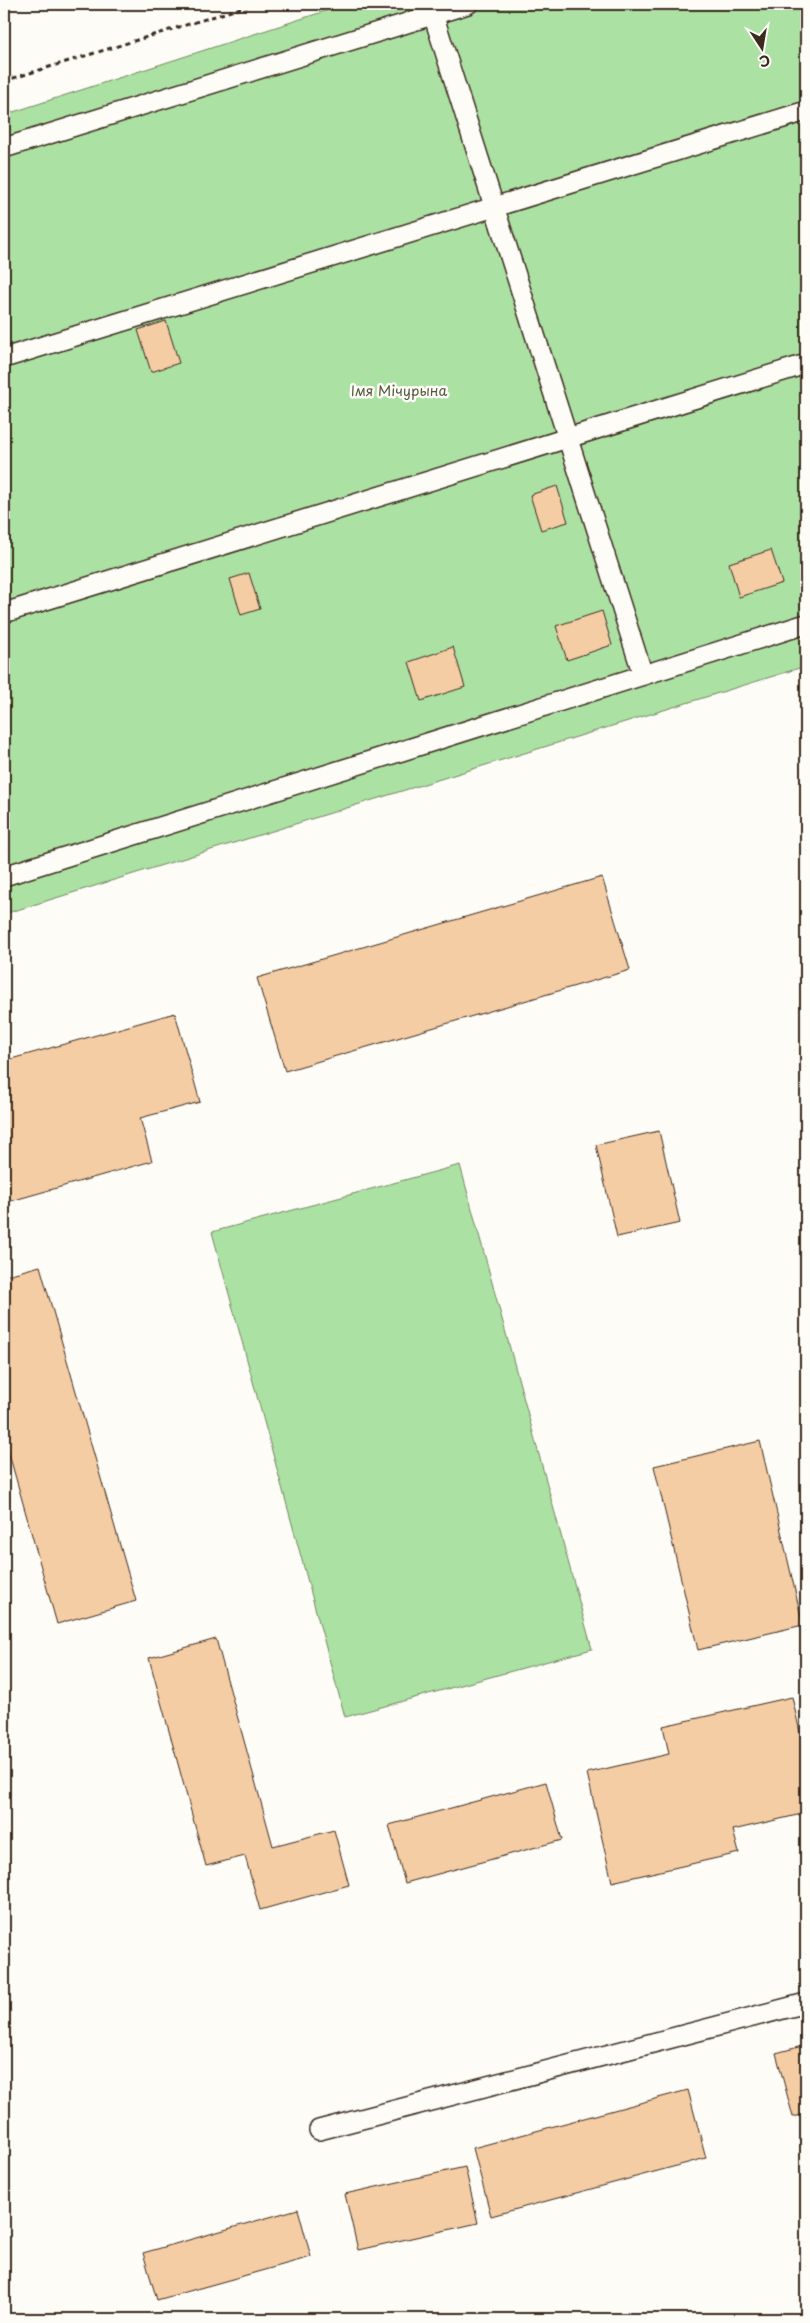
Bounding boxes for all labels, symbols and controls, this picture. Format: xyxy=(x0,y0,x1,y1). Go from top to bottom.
north arrow xyxy=(738,22,788,72)
text: С xyxy=(757,50,772,73)
park label: Імя Мічурына xyxy=(351,380,448,401)

